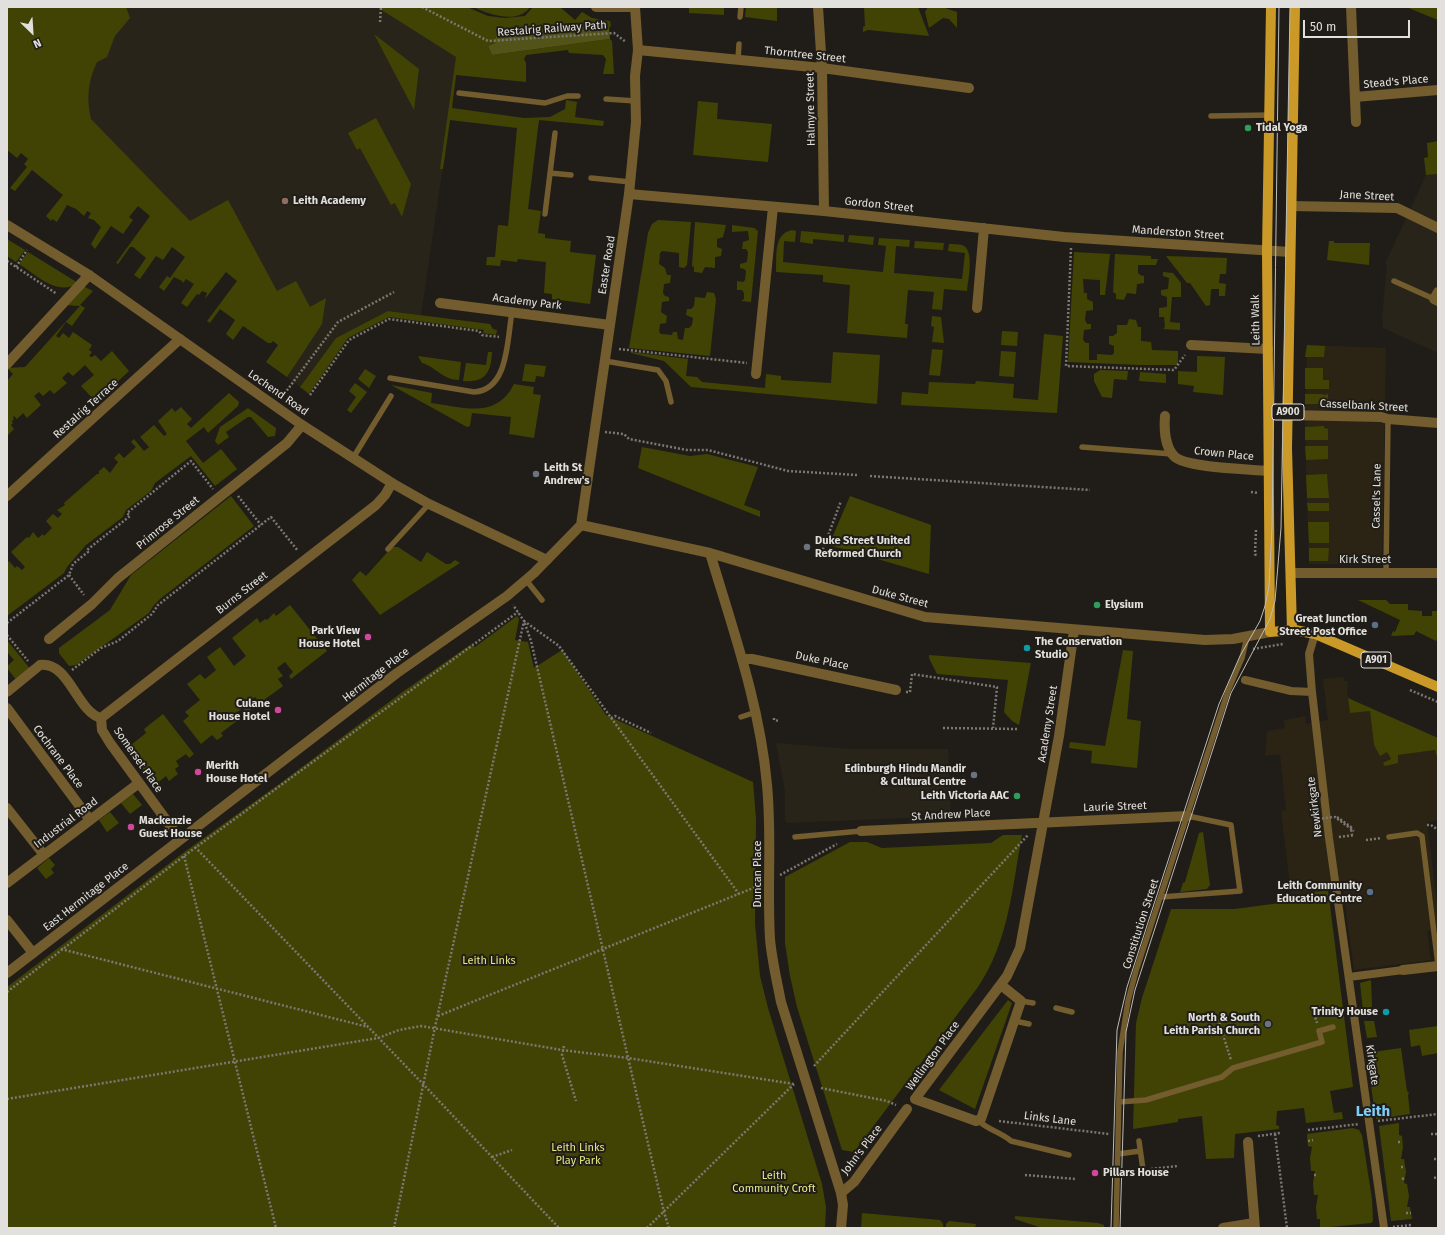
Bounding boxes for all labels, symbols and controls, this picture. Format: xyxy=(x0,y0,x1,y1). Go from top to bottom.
north arrow xyxy=(12,12,52,52)
scale bar xyxy=(1305,12,1412,38)
street label: Restalrig Railway Path xyxy=(497,19,607,39)
text: 50 m xyxy=(1310,20,1336,34)
text: N xyxy=(31,36,43,51)
street label: Thorntree Street xyxy=(764,44,846,66)
street label: Halmyre Street xyxy=(804,72,818,146)
street label: Stead's Place xyxy=(1363,73,1429,91)
place label: Tidal Yoga xyxy=(1256,121,1308,135)
marker: Tidal Yoga xyxy=(1243,123,1253,133)
street label: Jane Street xyxy=(1339,188,1395,204)
place label: Leith Academy xyxy=(293,194,366,208)
street label: Gordon Street xyxy=(844,195,914,215)
marker: Leith Academy xyxy=(280,196,290,206)
street label: Manderston Street xyxy=(1132,223,1224,243)
street label: Easter Road xyxy=(596,235,618,295)
street label: Academy Park xyxy=(492,291,562,313)
street label: Leith Walk xyxy=(1249,294,1263,346)
street label: Lochend Road xyxy=(245,367,311,419)
street label: Restalrig Terrace xyxy=(51,376,121,442)
street label: Casselbank Street xyxy=(1319,397,1409,415)
road number: A900 xyxy=(1272,404,1304,420)
street label: Crown Place xyxy=(1193,444,1255,464)
place label: Leith St Andrew's xyxy=(544,461,590,487)
street label: Cassel's Lane xyxy=(1370,463,1384,529)
marker: Leith St Andrew's xyxy=(531,469,541,479)
street label: Primrose Street xyxy=(134,494,202,552)
place label: Duke Street United Reformed Church xyxy=(815,534,910,560)
marker: Duke Street United Reformed Church xyxy=(802,542,812,552)
street label: Kirk Street xyxy=(1339,553,1391,567)
street label: Burns Street xyxy=(214,569,270,617)
street label: Duke Street xyxy=(870,583,930,611)
place label: Elysium xyxy=(1105,598,1143,612)
marker: Elysium xyxy=(1092,600,1102,610)
place label: Great Junction Street Post Office xyxy=(1279,612,1367,638)
marker: Great Junction Street Post Office xyxy=(1370,620,1380,630)
place label: Park View House Hotel xyxy=(299,624,360,650)
marker: Park View House Hotel xyxy=(363,632,373,642)
place label: The Conservation Studio xyxy=(1035,635,1122,661)
marker: The Conservation Studio xyxy=(1022,643,1032,653)
street label: Hermitage Place xyxy=(340,645,412,705)
street label: Duke Place xyxy=(794,649,850,673)
road number: A901 xyxy=(1361,652,1391,668)
street label: Academy Street xyxy=(1035,685,1061,763)
place label: Culane House Hotel xyxy=(209,697,270,723)
marker: Culane House Hotel xyxy=(273,705,283,715)
street label: Cochrane Place xyxy=(30,723,86,791)
street label: Somerset Place xyxy=(111,725,165,795)
place label: Merith House Hotel xyxy=(206,759,267,785)
place label: Edinburgh Hindu Mandir & Cultural Centre xyxy=(845,762,966,788)
marker: Merith House Hotel xyxy=(193,767,203,777)
marker: Edinburgh Hindu Mandir & Cultural Centre xyxy=(969,770,979,780)
street label: Newkirkgate xyxy=(1305,776,1325,838)
place label: Leith Victoria AAC xyxy=(921,789,1009,803)
marker: Leith Victoria AAC xyxy=(1012,791,1022,801)
street label: Industrial Road xyxy=(31,795,101,851)
street label: Laurie Street xyxy=(1083,799,1147,815)
street label: St Andrew Place xyxy=(911,806,991,824)
place label: Mackenzie Guest House xyxy=(139,814,202,840)
marker: Mackenzie Guest House xyxy=(126,822,136,832)
street label: Duncan Place xyxy=(751,841,765,907)
street label: East Hermitage Place xyxy=(41,860,131,934)
street label: Constitution Street xyxy=(1120,877,1162,971)
place label: Leith Community Education Centre xyxy=(1277,879,1362,905)
marker: Leith Community Education Centre xyxy=(1365,887,1375,897)
park label: Leith Links xyxy=(462,954,516,968)
place label: Trinity House xyxy=(1312,1005,1378,1019)
marker: Trinity House xyxy=(1381,1007,1391,1017)
place label: North & South Leith Parish Church xyxy=(1164,1011,1260,1037)
street label: Wellington Place xyxy=(903,1019,963,1093)
marker: North & South Leith Parish Church xyxy=(1263,1019,1273,1029)
street label: Kirkgate xyxy=(1363,1044,1381,1086)
district label: Leith xyxy=(1356,1103,1390,1121)
street label: Links Lane xyxy=(1023,1109,1077,1129)
street label: John's Place xyxy=(839,1122,885,1178)
park label: Leith Links Play Park xyxy=(551,1141,605,1167)
place label: Pillars House xyxy=(1103,1166,1169,1180)
marker: Pillars House xyxy=(1090,1168,1100,1178)
park label: Leith Community Croft xyxy=(732,1169,816,1195)

